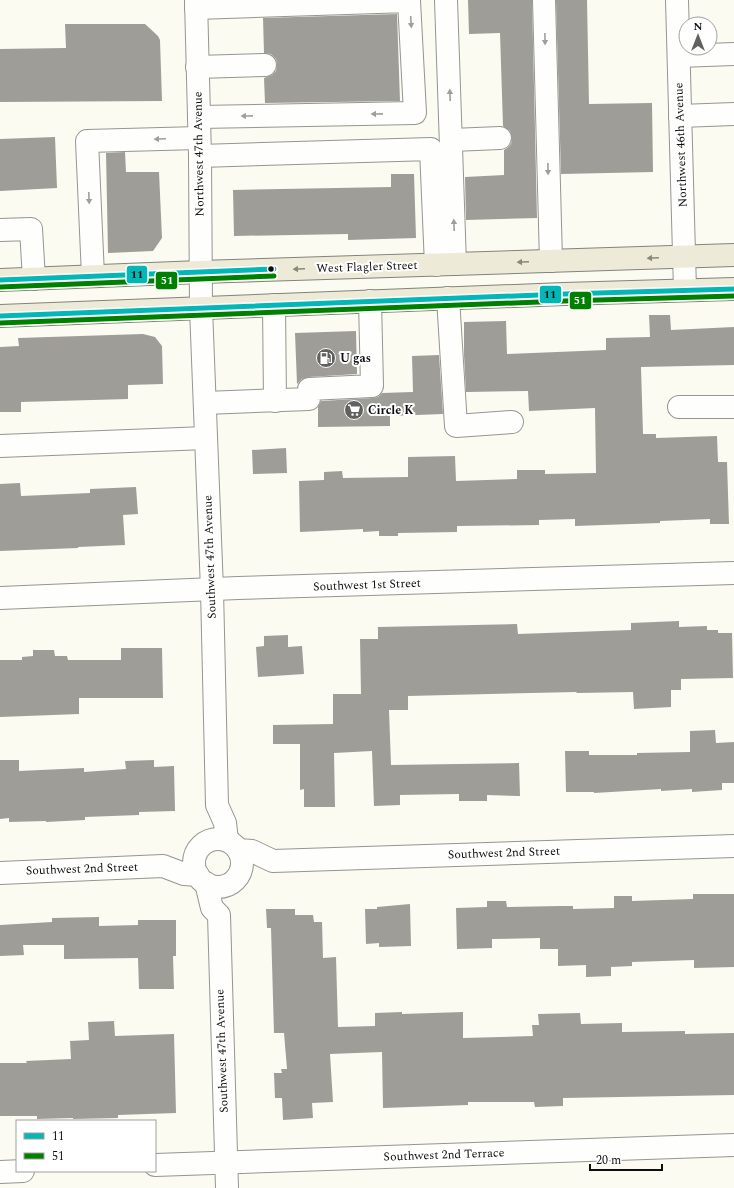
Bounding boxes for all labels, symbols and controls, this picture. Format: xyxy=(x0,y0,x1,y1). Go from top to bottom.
one-way arrow xyxy=(407,16,414,28)
north arrow xyxy=(678,16,718,56)
text: N xyxy=(694,18,703,35)
one-way arrow xyxy=(541,33,548,45)
street label: Northwest 46th Avenue xyxy=(669,82,693,208)
one-way arrow xyxy=(447,88,453,101)
street label: Northwest 47th Avenue xyxy=(188,91,210,217)
one-way arrow xyxy=(370,111,383,117)
one-way arrow xyxy=(241,113,253,120)
one-way arrow xyxy=(153,136,166,142)
one-way arrow xyxy=(545,163,551,176)
one-way arrow xyxy=(86,192,93,204)
one-way arrow xyxy=(451,218,457,231)
one-way arrow xyxy=(647,254,659,261)
street label: West Flagler Street xyxy=(316,256,418,278)
one-way arrow xyxy=(517,258,529,265)
unlabelled marker xyxy=(266,264,276,274)
line badge: 11 xyxy=(126,265,148,284)
one-way arrow xyxy=(293,265,305,272)
text: 11 xyxy=(131,266,143,283)
line badge: 51 xyxy=(155,271,178,290)
text: 51 xyxy=(161,272,173,289)
line badge: 11 xyxy=(539,285,562,304)
text: 11 xyxy=(544,286,556,303)
line badge: 51 xyxy=(569,291,592,310)
text: 51 xyxy=(574,292,586,309)
fuel station icon: U gas xyxy=(315,347,337,369)
place label: U gas xyxy=(340,349,371,368)
supermarket icon: Circle K xyxy=(343,399,365,421)
place label: Circle K xyxy=(368,401,414,420)
street label: Southwest 47th Avenue xyxy=(198,495,222,619)
street label: Southwest 1st Street xyxy=(313,574,421,596)
street label: Southwest 2nd Street xyxy=(448,842,560,864)
street label: Southwest 2nd Street xyxy=(26,858,138,880)
street label: Southwest 47th Avenue xyxy=(210,989,234,1113)
legend xyxy=(16,1120,156,1172)
text: 11 xyxy=(52,1127,64,1146)
street label: Southwest 2nd Terrace xyxy=(383,1143,505,1167)
scale bar xyxy=(590,1146,662,1172)
text: 51 xyxy=(52,1147,64,1166)
text: 20 m xyxy=(596,1151,621,1170)

